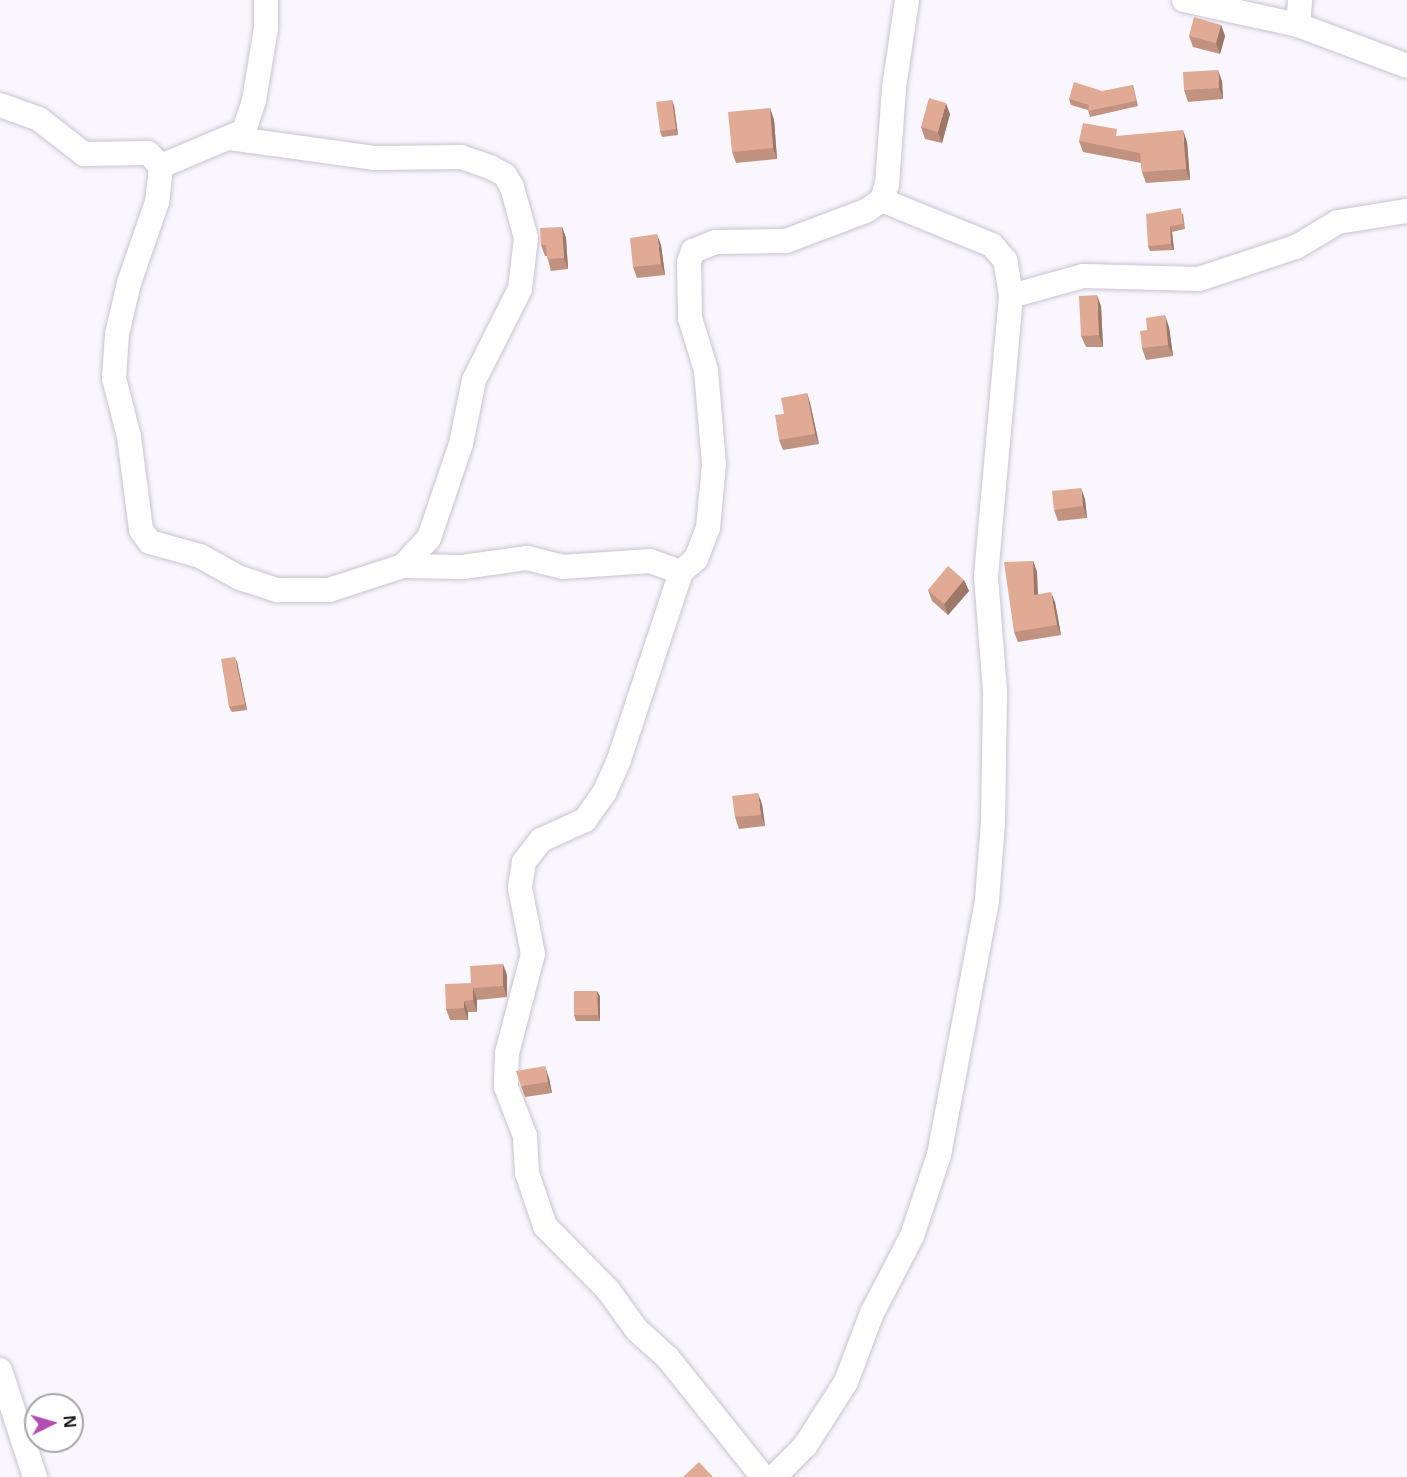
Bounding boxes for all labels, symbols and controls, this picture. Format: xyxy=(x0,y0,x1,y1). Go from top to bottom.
north arrow xyxy=(24,1393,84,1453)
text: N xyxy=(58,1414,81,1429)

